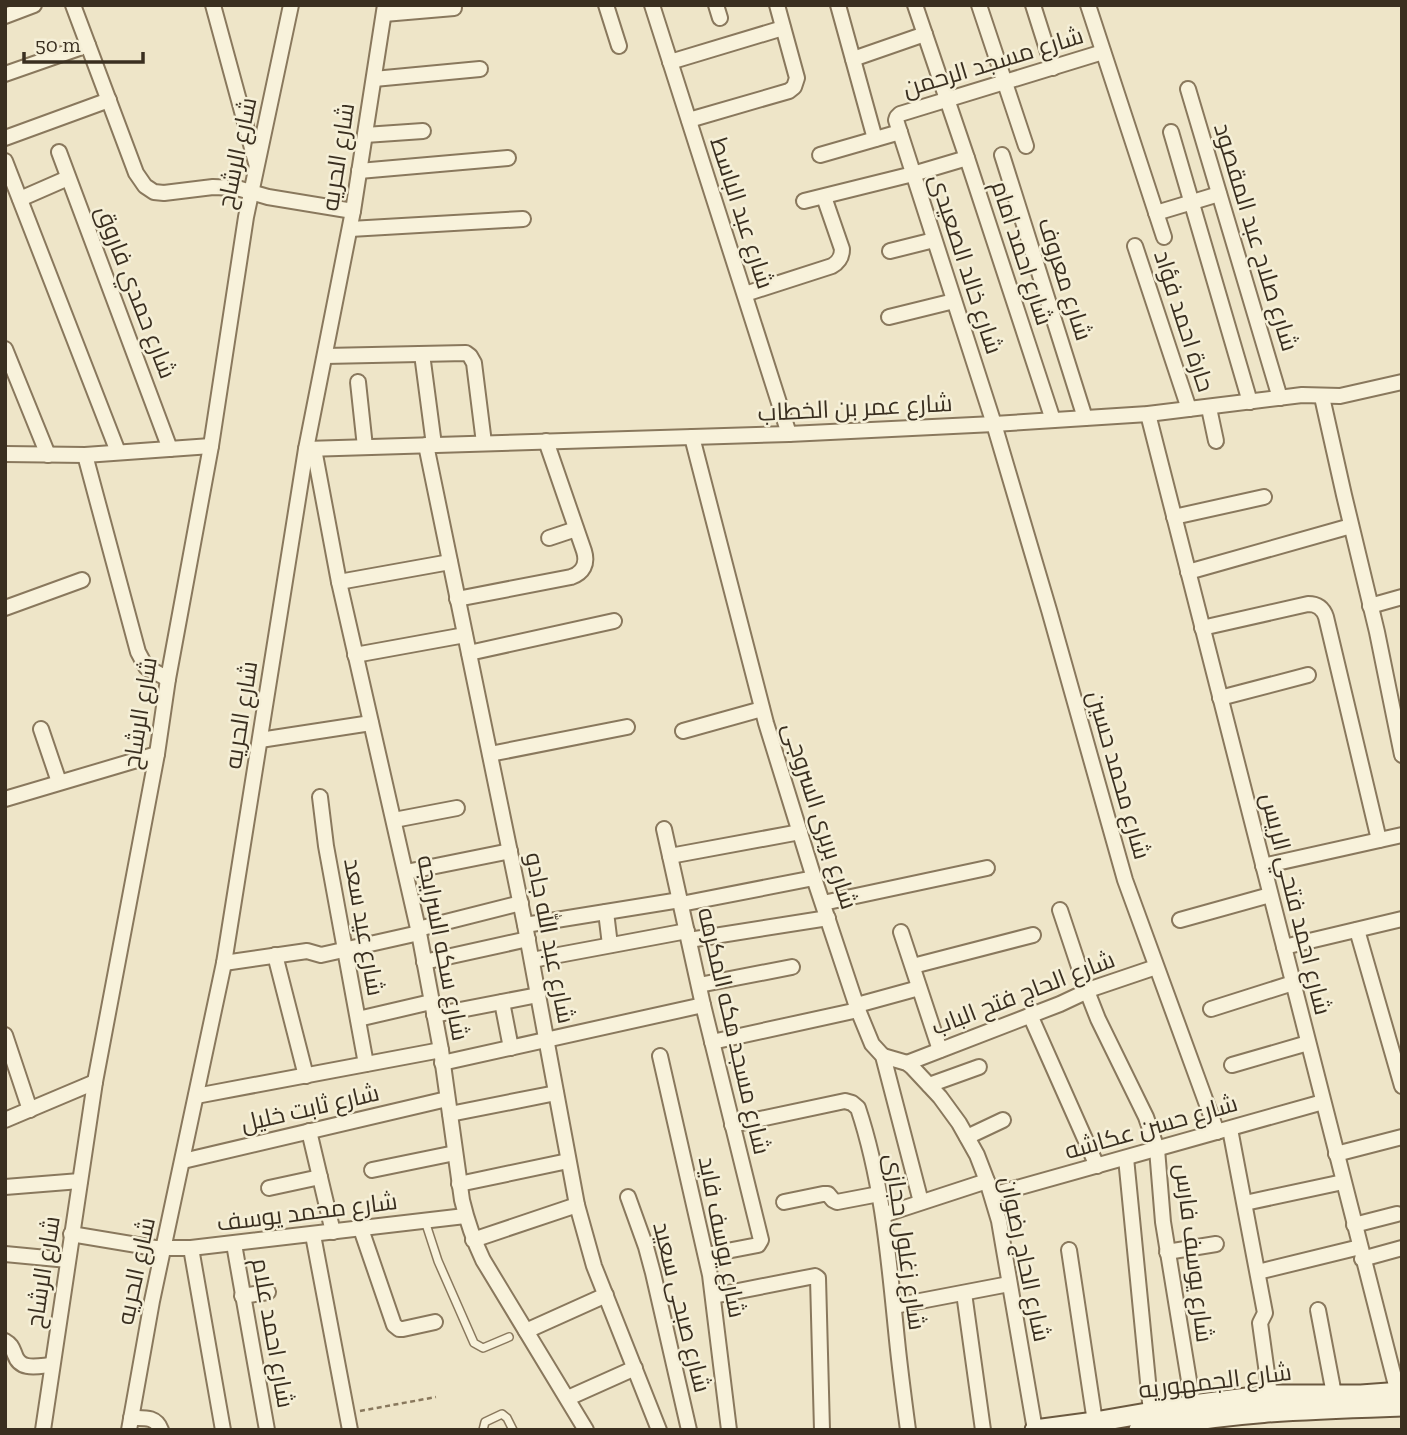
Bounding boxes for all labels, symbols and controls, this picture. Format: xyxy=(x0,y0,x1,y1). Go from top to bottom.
street label: شارع مسجد الرحمن xyxy=(899,20,1087,105)
scale bar xyxy=(24,21,144,65)
text: 50 m xyxy=(35,32,81,57)
street label: شارع الرشاح xyxy=(211,95,264,212)
street label: شارع الحريه xyxy=(315,101,362,213)
street label: شارع صلاح عبد المقصود xyxy=(1206,119,1305,355)
street label: شارع عبد الباسط xyxy=(702,133,781,293)
street label: شارع خالد الصعيدى xyxy=(922,170,1009,358)
street label: شارع احمد امام xyxy=(984,177,1059,329)
street label: شارع حمدي فاروق xyxy=(86,201,183,384)
street label: شارع معروف xyxy=(1030,214,1099,345)
street label: حارة احمد فؤاد xyxy=(1148,246,1221,395)
street label: شارع عمر بن الخطاب xyxy=(757,388,953,429)
street label: شارع الرشاح xyxy=(116,655,165,771)
street label: شارع الحريه xyxy=(218,659,265,771)
street label: شارع محمد حسين xyxy=(1080,687,1157,863)
street label: شارع بربرى السروجى xyxy=(775,719,864,913)
street label: شارع احمد فتحي الريس xyxy=(1250,790,1338,1019)
street label: شارع عبد الله جادو xyxy=(518,850,582,1026)
street label: شارع سكه السرايجه xyxy=(409,853,476,1044)
street label: شارع عيد سعد xyxy=(336,856,391,998)
street label: شارع مسجد مكه المكرمه xyxy=(690,904,777,1158)
street label: شارع الحاج فتح الباب xyxy=(927,944,1119,1043)
street label: شارع ثابت خليل xyxy=(238,1077,382,1139)
street label: شارع حسن عكاشه xyxy=(1061,1088,1241,1167)
street label: شارع زغلول حجازى xyxy=(877,1152,932,1332)
street label: شارع يوسف فايد xyxy=(691,1154,752,1320)
street label: شارع يوسف فارس xyxy=(1167,1162,1220,1344)
street label: شارع الحاج رضوان xyxy=(992,1174,1057,1345)
street label: شارع محمد يوسف xyxy=(215,1186,399,1239)
street label: شارع الرشاح xyxy=(19,1214,68,1330)
street label: شارع الحريه xyxy=(110,1215,163,1328)
street label: شارع صبحى سعيد xyxy=(645,1219,718,1396)
street label: شارع احمد علام xyxy=(244,1256,301,1410)
street label: شارع الجمهوريه xyxy=(1137,1357,1293,1406)

